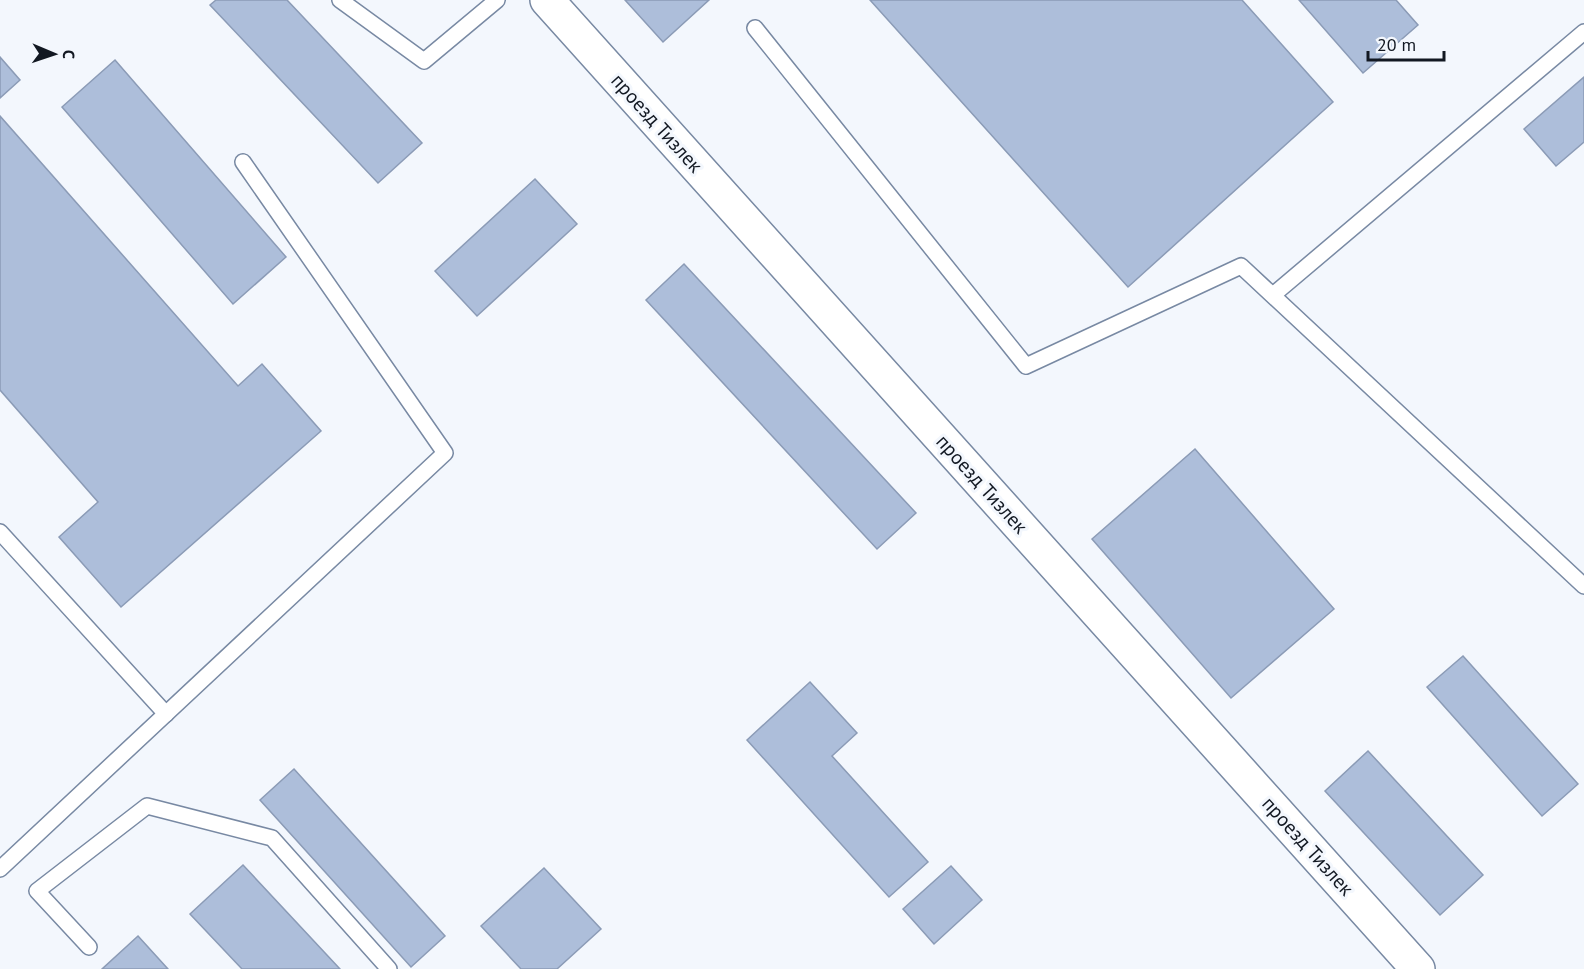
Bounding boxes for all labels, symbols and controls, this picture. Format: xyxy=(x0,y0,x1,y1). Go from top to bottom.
north arrow xyxy=(24,24,84,84)
scale bar xyxy=(1368,24,1444,62)
text: 20 m xyxy=(1377,33,1416,56)
text: С xyxy=(59,50,79,59)
street label: проезд Тизлек xyxy=(605,68,709,179)
street label: проезд Тизлек xyxy=(930,429,1034,540)
street label: проезд Тизлек xyxy=(1256,791,1360,902)

